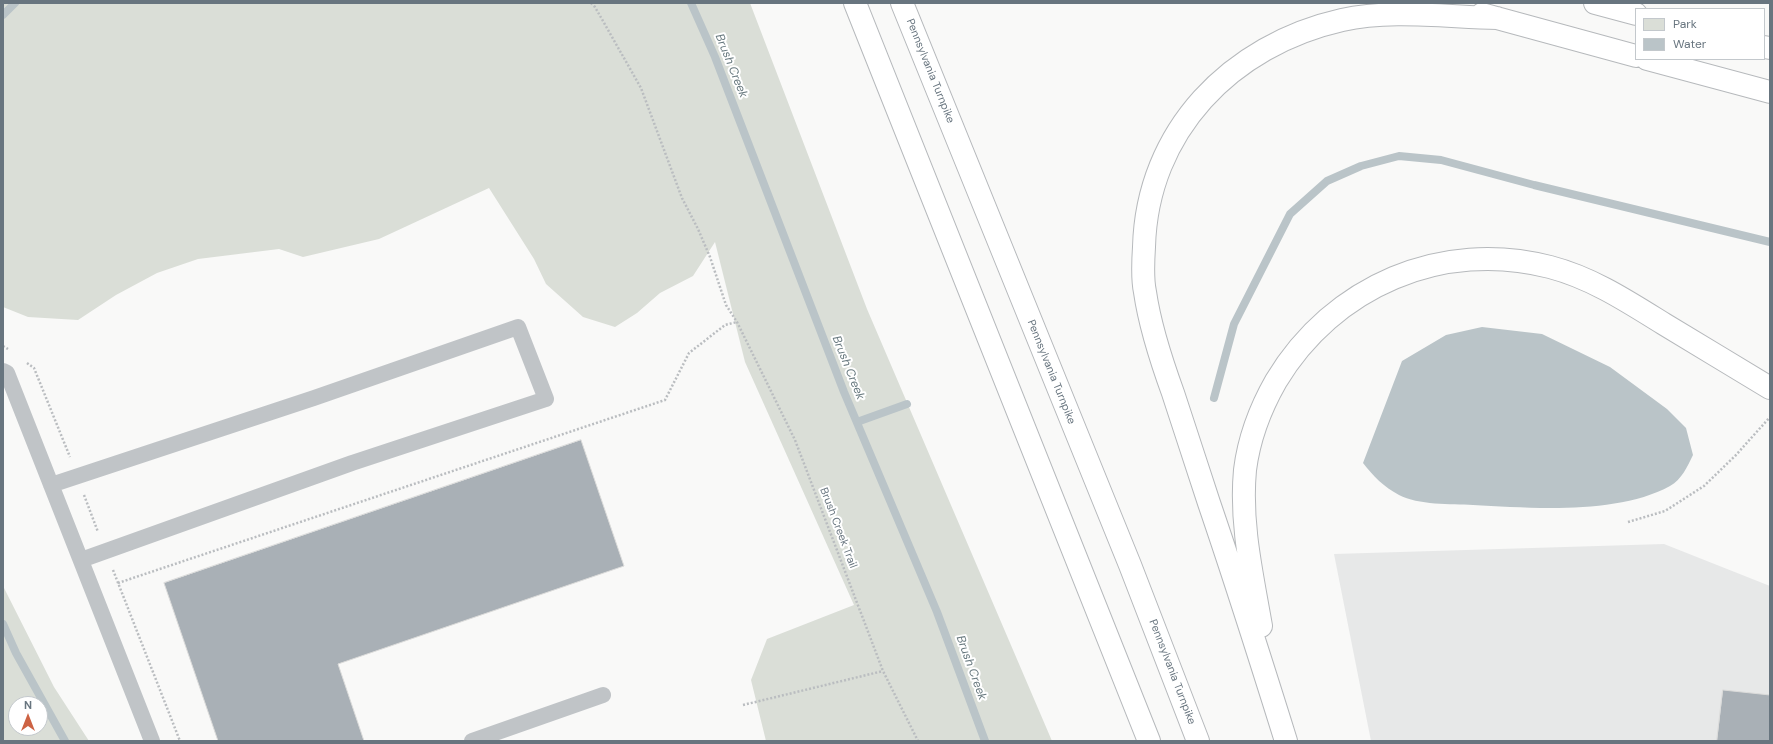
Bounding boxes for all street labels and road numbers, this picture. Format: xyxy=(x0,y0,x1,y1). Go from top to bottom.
street label: Pennsylvania Turnpike xyxy=(903,17,957,125)
street label: Pennsylvania Turnpike xyxy=(1024,318,1078,426)
street label: Brush Creek Trail xyxy=(817,486,859,570)
street label: Pennsylvania Turnpike xyxy=(1146,618,1198,726)

